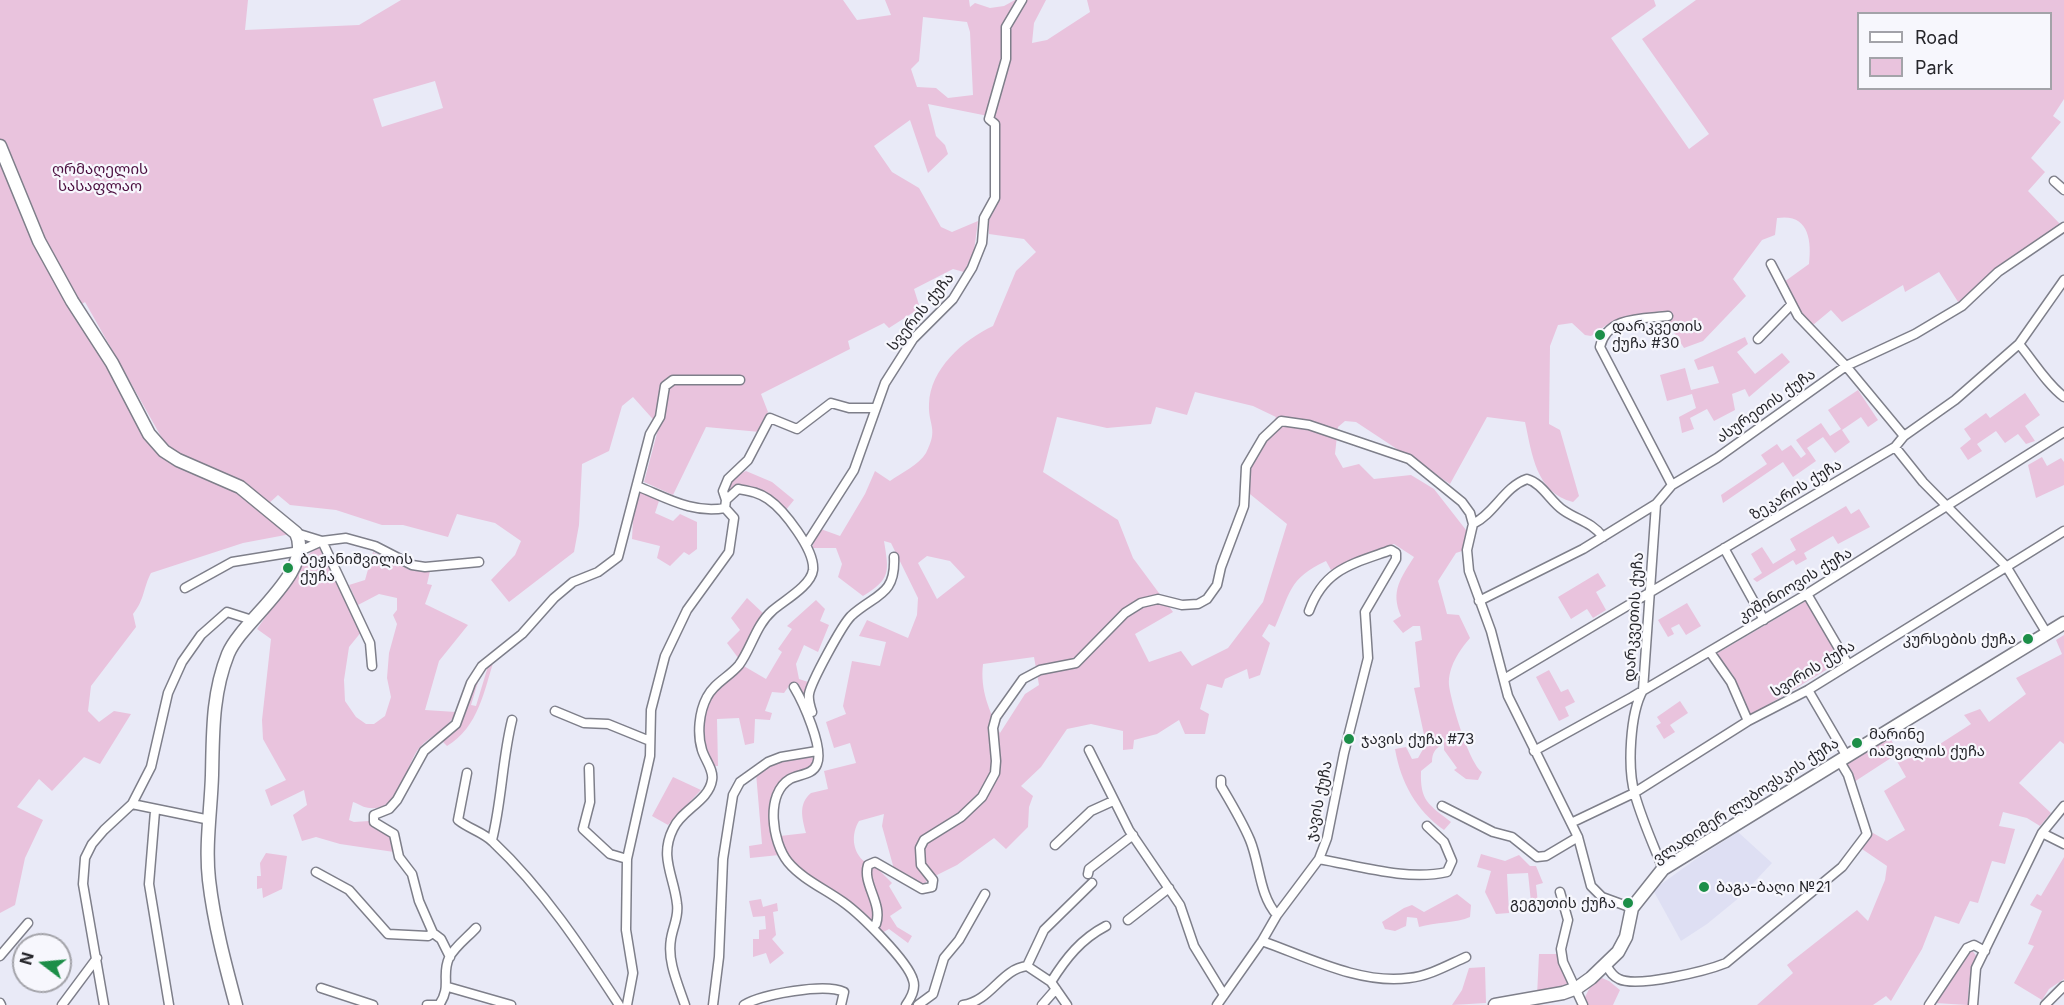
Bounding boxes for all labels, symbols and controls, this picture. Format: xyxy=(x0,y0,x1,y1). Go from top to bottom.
legend xyxy=(1857,12,2052,90)
text: Road xyxy=(1915,27,1958,48)
text: Park xyxy=(1915,57,1954,78)
park label: ღრმაღელის სასაფლაო xyxy=(52,160,148,195)
street label: სვერის ქუჩა xyxy=(884,269,958,355)
place label: დარკვეთის ქუჩა #30 xyxy=(1612,317,1702,352)
marker: დარკვეთის ქუჩა #30 xyxy=(1593,328,1607,342)
street label: ასურეთის ქუჩა xyxy=(1713,365,1819,447)
street label: ზეკარის ქუჩა xyxy=(1747,456,1845,524)
street label: კიშინიოვის ქუჩა xyxy=(1735,544,1855,626)
place label: ბეჟანიშვილის ქუჩა xyxy=(300,550,413,585)
street label: დარკვეთის ქუჩა xyxy=(1620,552,1648,682)
marker: ბეჟანიშვილის ქუჩა xyxy=(281,561,295,575)
place label: კურსების ქუჩა xyxy=(1903,630,2016,648)
marker: კურსების ქუჩა xyxy=(2021,632,2035,646)
street label: სვირის ქუჩა xyxy=(1768,637,1858,701)
place label: მარინე იაშვილის ქუჩა xyxy=(1869,725,1985,760)
place label: ჯავის ქუჩა #73 xyxy=(1361,730,1474,748)
marker: ჯავის ქუჩა #73 xyxy=(1342,732,1356,746)
street label: ვლადიმერ ლუბოვსკის ქუჩა xyxy=(1650,734,1842,868)
marker: მარინე იაშვილის ქუჩა xyxy=(1850,736,1864,750)
street label: ჯავის ქუჩა xyxy=(1302,759,1336,843)
place label: ბაგა-ბაღი №21 xyxy=(1716,878,1831,896)
marker: ბაგა-ბაღი №21 xyxy=(1697,880,1711,894)
place label: გეგუთის ქუჩა xyxy=(1510,894,1616,912)
marker: გეგუთის ქუჩა xyxy=(1621,896,1635,910)
north arrow xyxy=(12,933,72,993)
text: N xyxy=(15,950,38,967)

